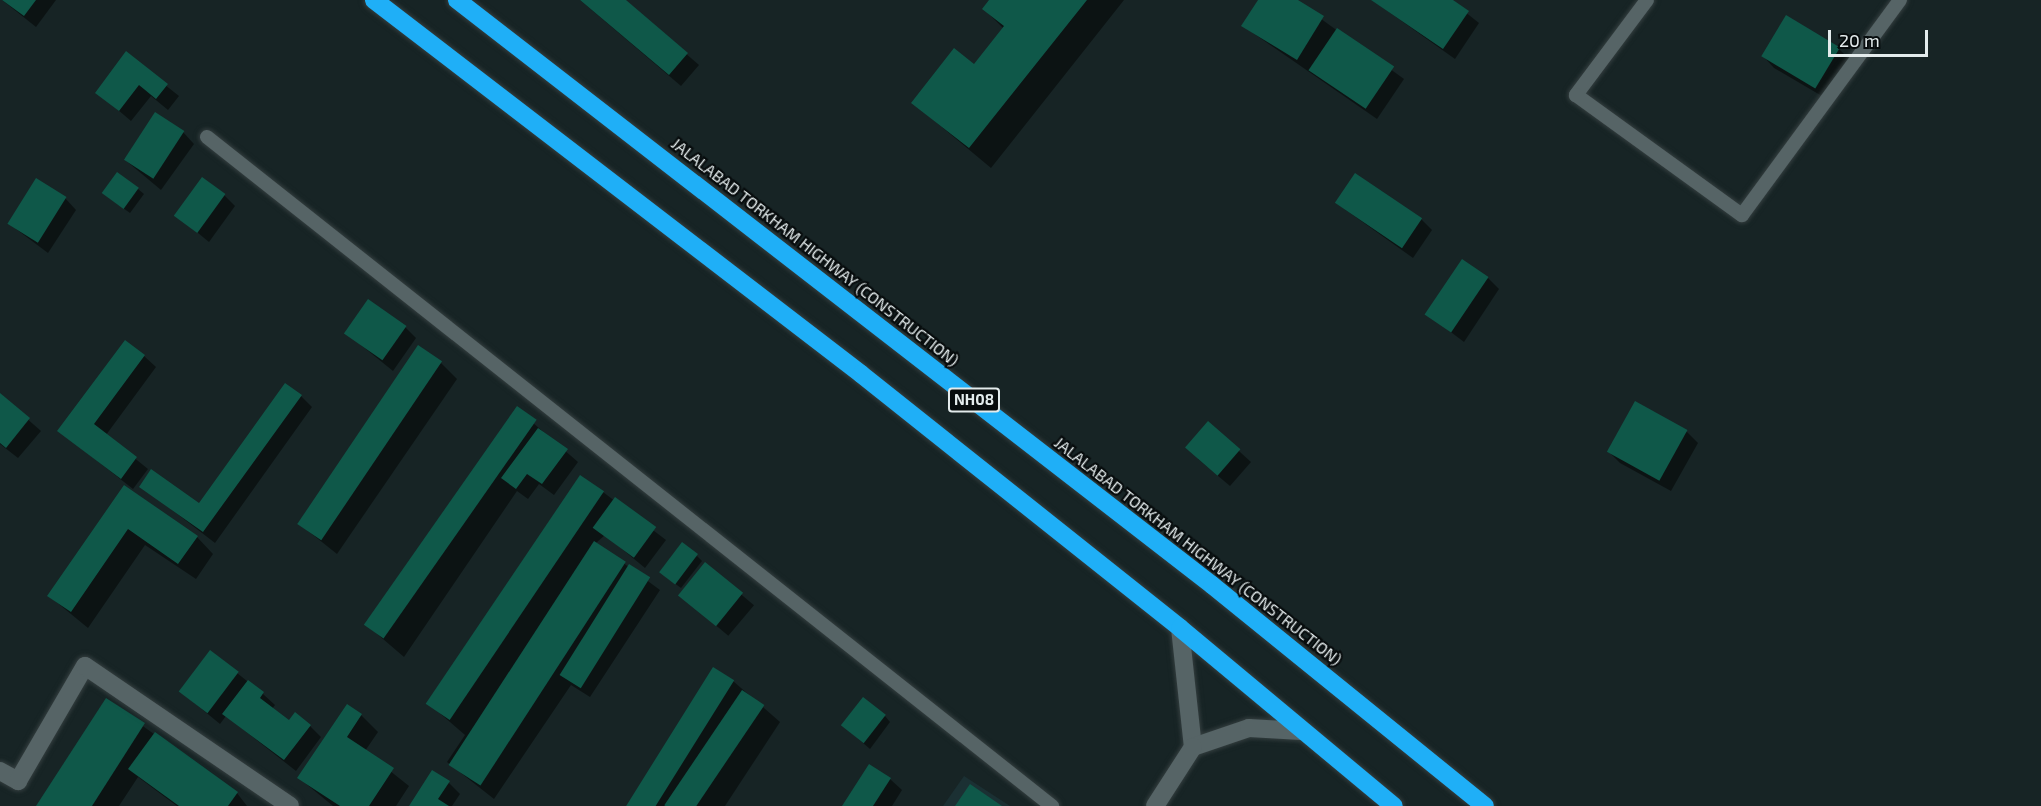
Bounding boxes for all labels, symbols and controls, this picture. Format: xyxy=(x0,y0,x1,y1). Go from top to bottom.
scale bar xyxy=(1831,18,1932,56)
text: 20 m xyxy=(1839,29,1880,51)
street label: JALALABAD TORKHAM HIGHWAY (CONSTRUCTION) xyxy=(667,134,963,370)
road number: NH08 xyxy=(947,388,1001,412)
street label: JALALABAD TORKHAM HIGHWAY (CONSTRUCTION) xyxy=(1050,433,1346,669)

